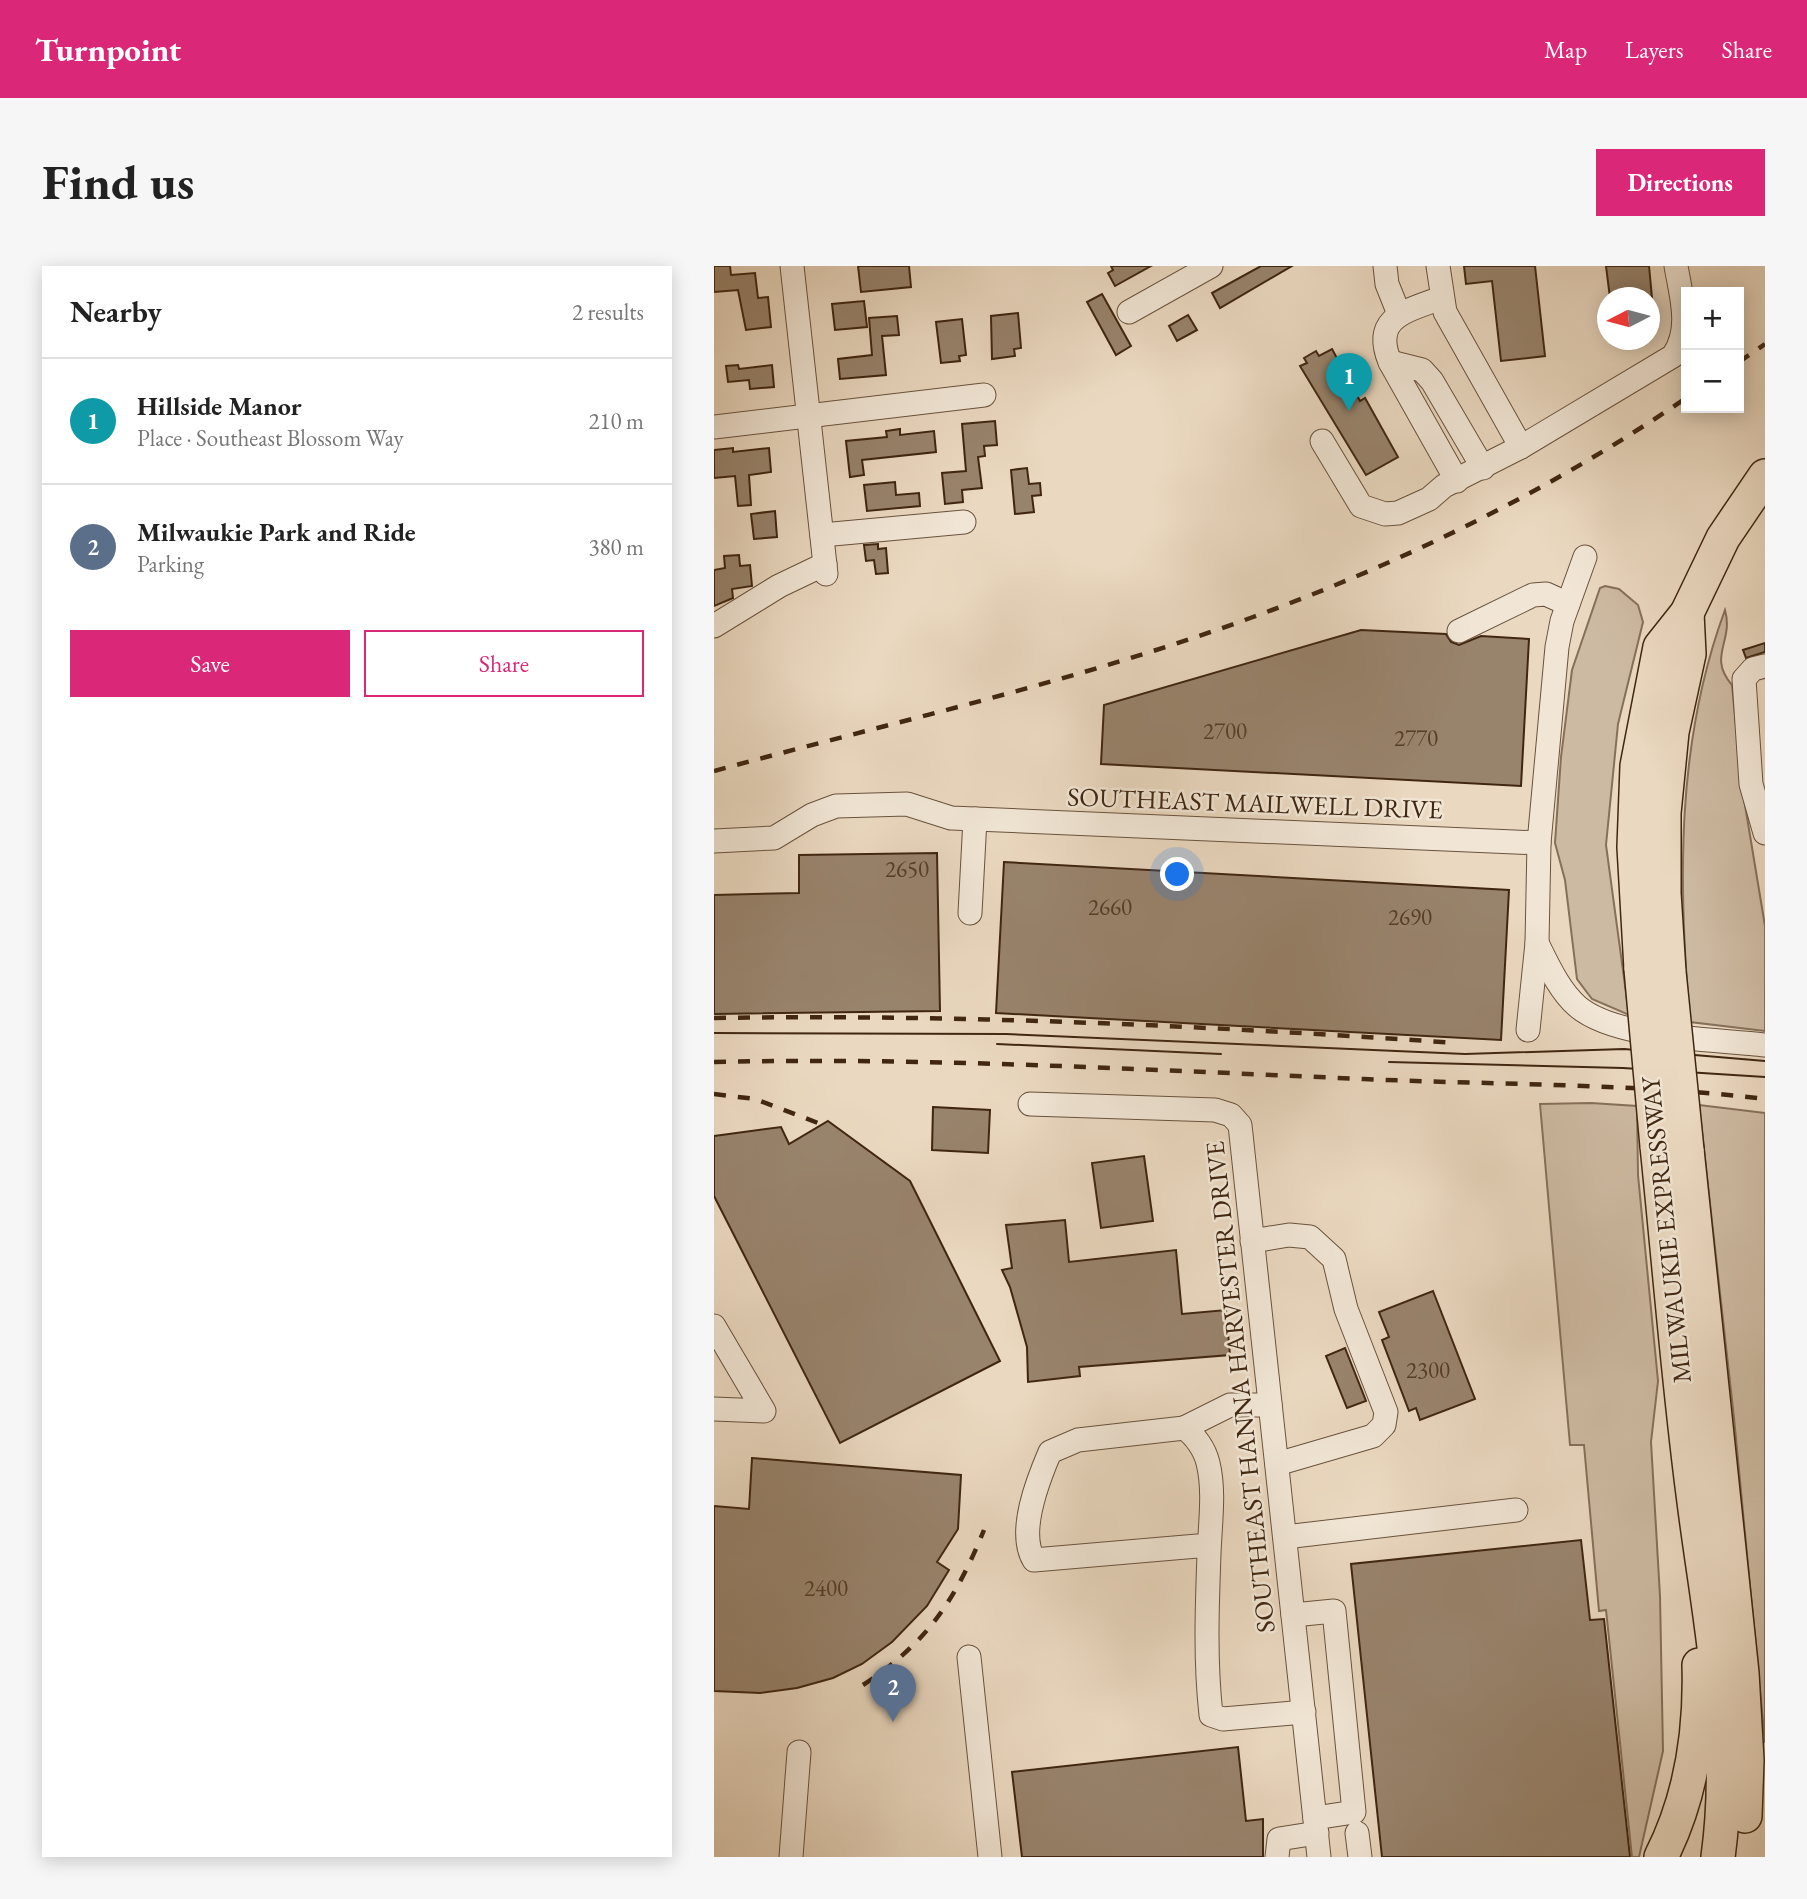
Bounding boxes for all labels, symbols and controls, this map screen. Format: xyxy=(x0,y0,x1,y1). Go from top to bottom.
text: Turnpoint xyxy=(35,28,181,71)
text: Map xyxy=(1544,34,1587,65)
text: Layers xyxy=(1625,34,1684,65)
text: Share xyxy=(1722,34,1772,65)
button: Directions xyxy=(1596,149,1765,216)
text: Find us xyxy=(42,150,194,214)
north arrow xyxy=(1597,287,1660,350)
map controls xyxy=(1681,287,1744,413)
button: + xyxy=(1681,287,1744,350)
text: Nearby xyxy=(70,292,162,331)
text: 2 results xyxy=(572,297,644,327)
button: − xyxy=(1681,350,1744,413)
pin: 1 xyxy=(1326,353,1372,411)
text: Hillside Manor xyxy=(137,389,302,423)
text: 1 xyxy=(87,406,99,436)
text: 210 m xyxy=(588,406,644,436)
text: Place · Southeast Blossom Way xyxy=(137,423,404,453)
text: Milwaukie Park and Ride xyxy=(137,515,416,549)
text: 2 xyxy=(87,532,99,562)
text: 380 m xyxy=(588,532,644,562)
text: Parking xyxy=(137,549,204,579)
button: Save xyxy=(70,630,350,697)
button: Share xyxy=(364,630,644,697)
house number: 2700 xyxy=(1203,716,1247,746)
house number: 2770 xyxy=(1394,723,1438,753)
street label: SOUTHEAST MAILWELL DRIVE xyxy=(1067,779,1444,827)
house number: 2650 xyxy=(885,854,929,884)
your location xyxy=(1160,857,1194,891)
house number: 2660 xyxy=(1088,892,1132,922)
house number: 2690 xyxy=(1388,902,1432,932)
street label: MILWAUKIE EXPRESSWAY xyxy=(1633,1073,1699,1385)
street label: SOUTHEAST HANNA HARVESTER DRIVE xyxy=(1197,1139,1283,1635)
house number: 2300 xyxy=(1406,1355,1450,1385)
house number: 2400 xyxy=(804,1573,848,1603)
pin: 2 xyxy=(870,1664,916,1722)

